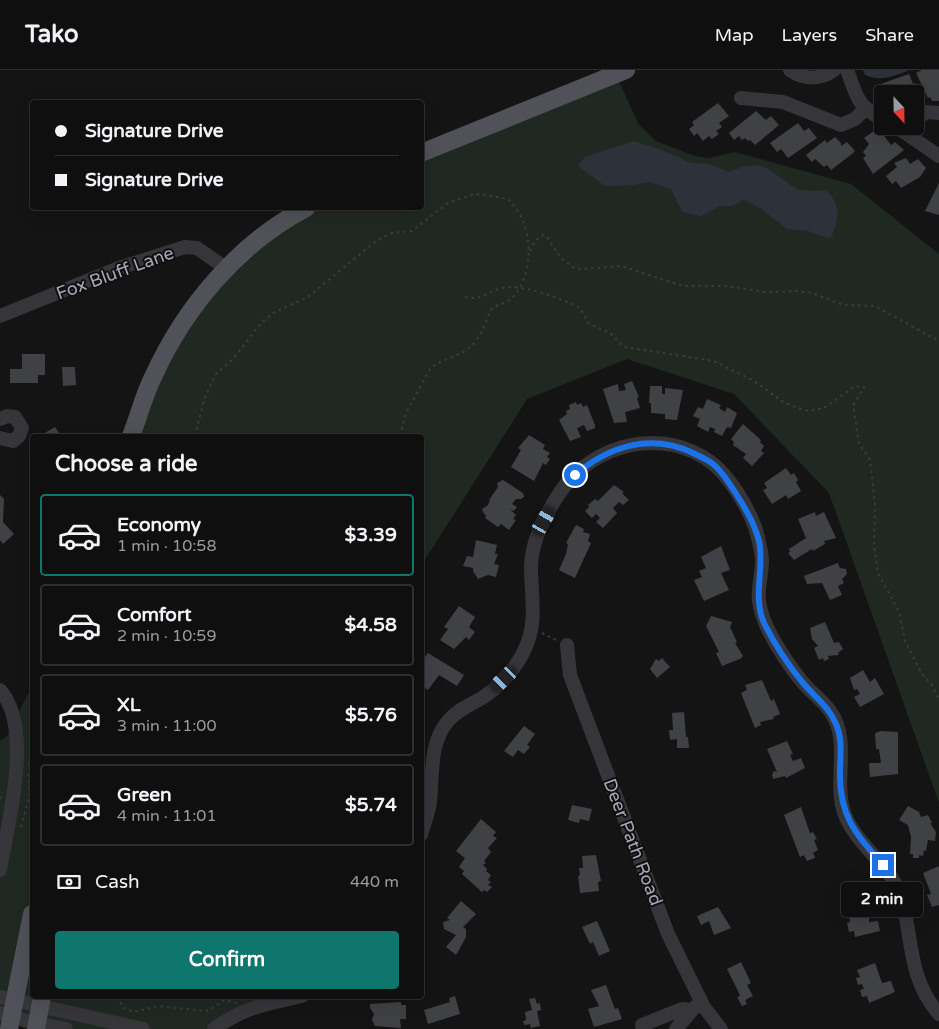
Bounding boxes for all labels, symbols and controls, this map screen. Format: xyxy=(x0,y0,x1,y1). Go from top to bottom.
text: Tako xyxy=(25,20,79,49)
text: Map xyxy=(715,24,754,46)
text: Layers xyxy=(782,24,837,46)
text: Share xyxy=(865,24,914,46)
north arrow xyxy=(874,85,924,135)
map controls xyxy=(874,85,924,135)
text: Signature Drive xyxy=(85,120,224,142)
text: Signature Drive xyxy=(85,169,224,191)
street label: Fox Bluff Lane xyxy=(53,242,177,304)
text: Choose a ride xyxy=(55,451,198,477)
route start xyxy=(564,464,586,486)
car xyxy=(530,504,557,538)
icon: car xyxy=(57,513,102,558)
text: Economy xyxy=(117,514,201,536)
text: $3.39 xyxy=(345,524,397,546)
text: 1 min · 10:58 xyxy=(117,536,216,556)
icon: car xyxy=(57,603,102,648)
text: Comfort xyxy=(117,604,191,626)
text: $4.58 xyxy=(345,614,397,636)
text: 2 min · 10:59 xyxy=(117,626,216,646)
car xyxy=(487,663,520,695)
icon: car xyxy=(57,693,102,738)
text: XL xyxy=(117,694,141,716)
text: $5.76 xyxy=(345,704,397,726)
text: 3 min · 11:00 xyxy=(117,716,216,736)
street label: Deer Path Road xyxy=(599,775,667,909)
icon: car xyxy=(57,783,102,828)
text: Green xyxy=(117,784,171,806)
text: $5.74 xyxy=(345,794,397,816)
text: 4 min · 11:01 xyxy=(117,806,216,826)
route end xyxy=(872,854,894,876)
icon: cash xyxy=(55,868,83,896)
text: Cash xyxy=(95,871,140,893)
text: 440 m xyxy=(350,872,399,892)
callout: 2 min xyxy=(842,882,924,918)
text: 2 min xyxy=(861,889,903,909)
button: Confirm xyxy=(55,931,399,989)

